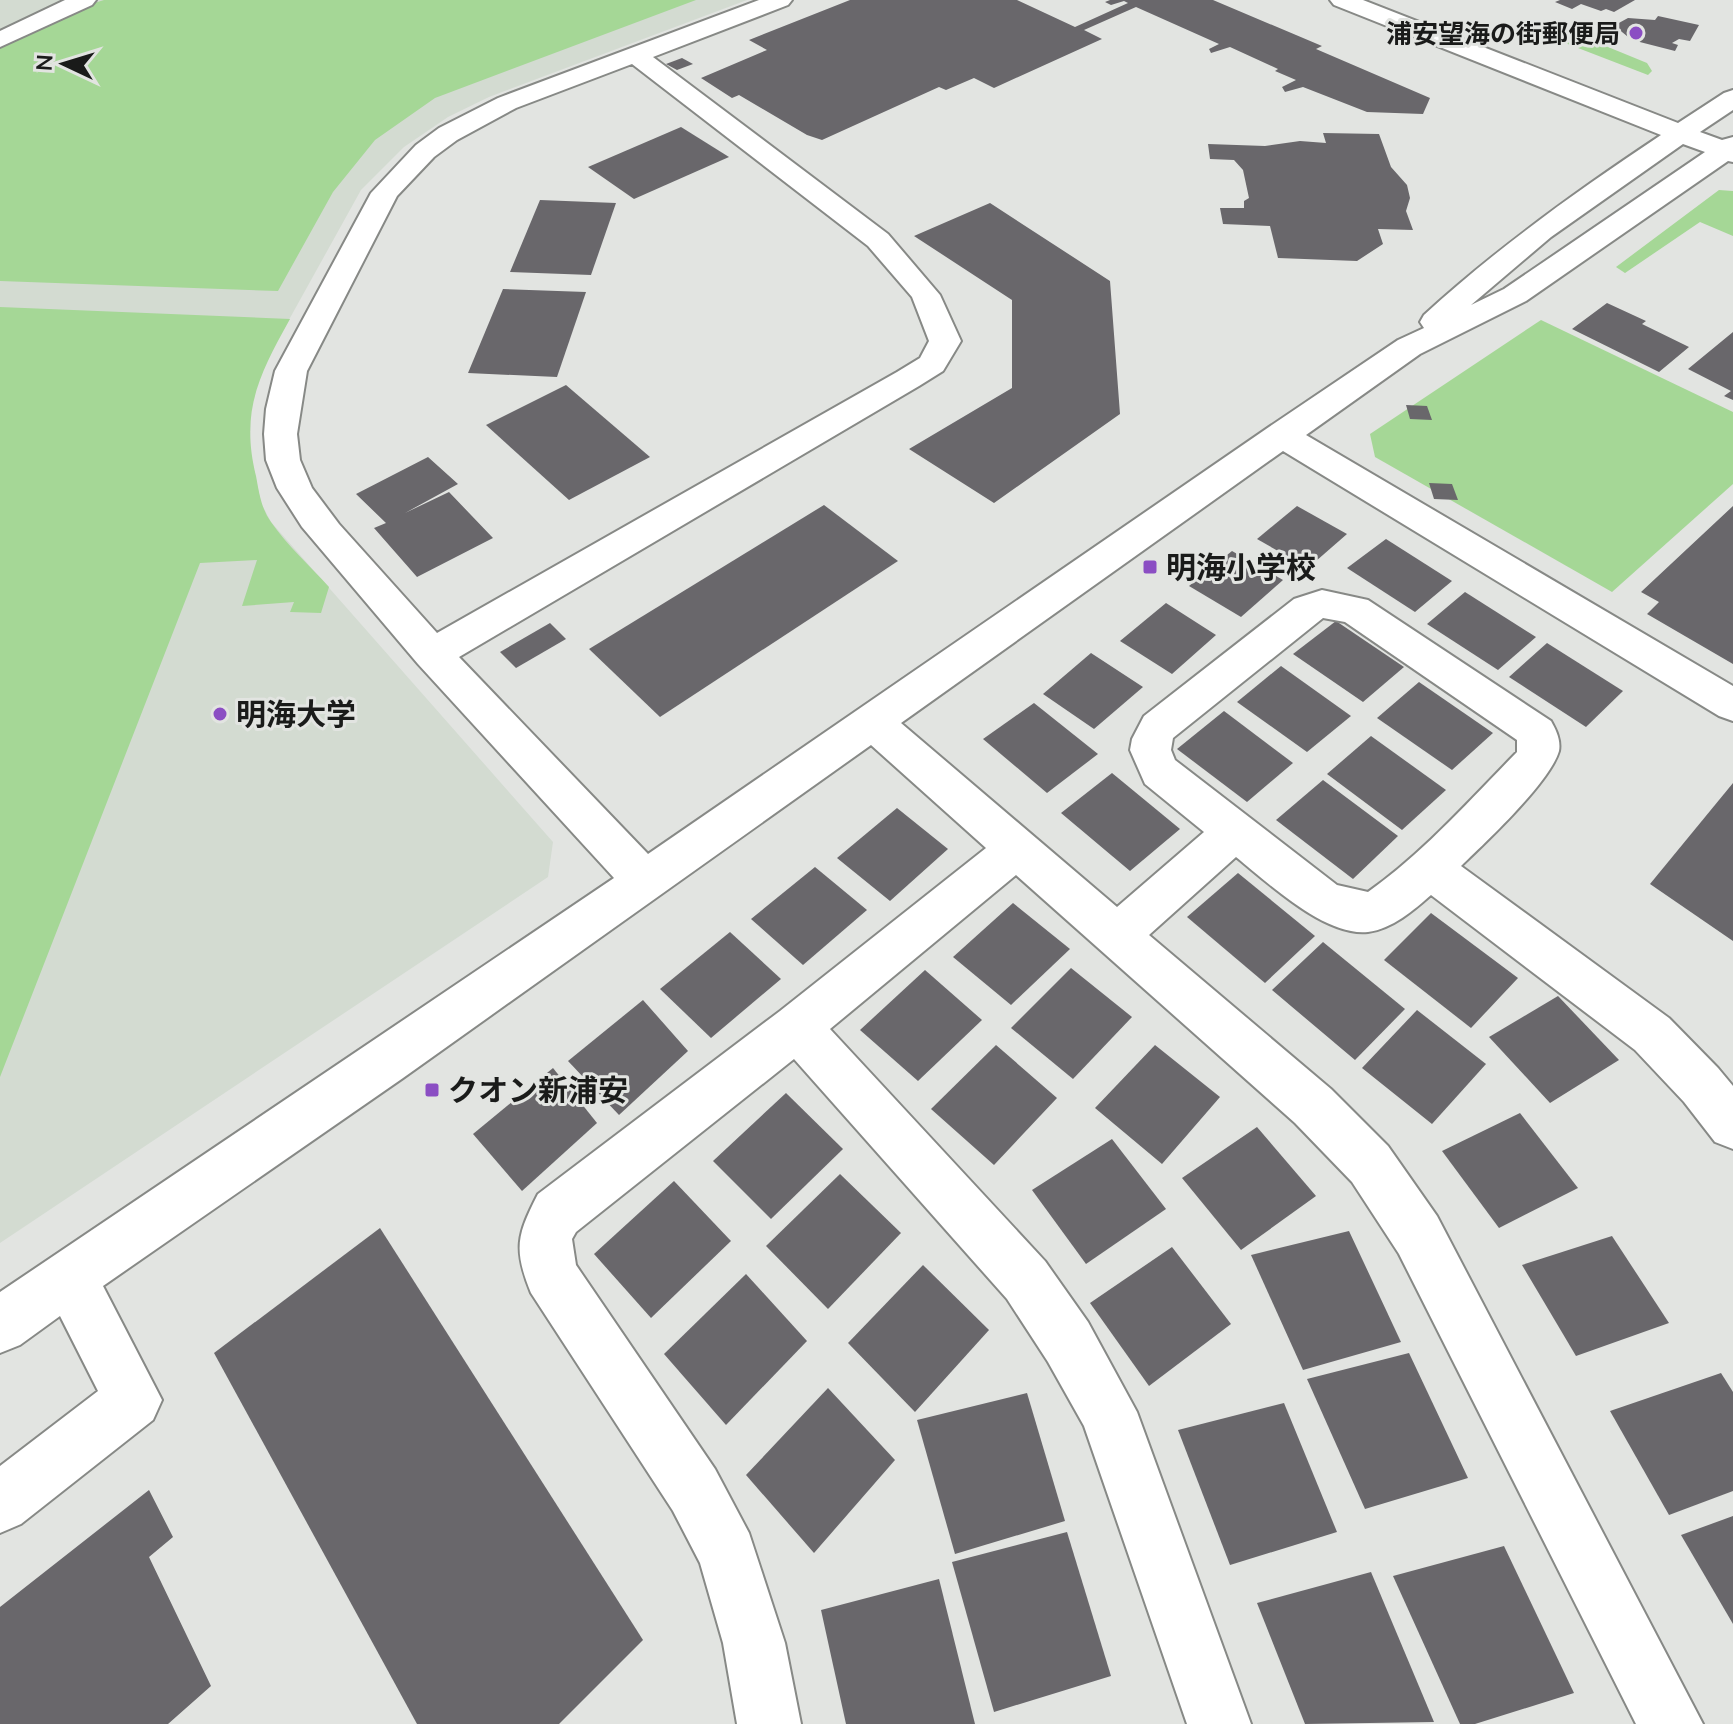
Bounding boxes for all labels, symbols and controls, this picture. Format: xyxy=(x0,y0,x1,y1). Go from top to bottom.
place label: 浦安望海の街郵便局 xyxy=(1386,17,1620,50)
north arrow xyxy=(24,24,104,104)
marker: 浦安望海の街郵便局 xyxy=(1627,24,1645,42)
text: N xyxy=(30,53,59,72)
place label: 明海小学校 xyxy=(1166,548,1316,586)
marker: 明海小学校 xyxy=(1141,558,1159,576)
place label: 明海大学 xyxy=(236,695,356,733)
marker: 明海大学 xyxy=(211,705,229,723)
place label: クオン新浦安 xyxy=(448,1071,628,1109)
marker: クオン新浦安 xyxy=(423,1081,441,1099)

